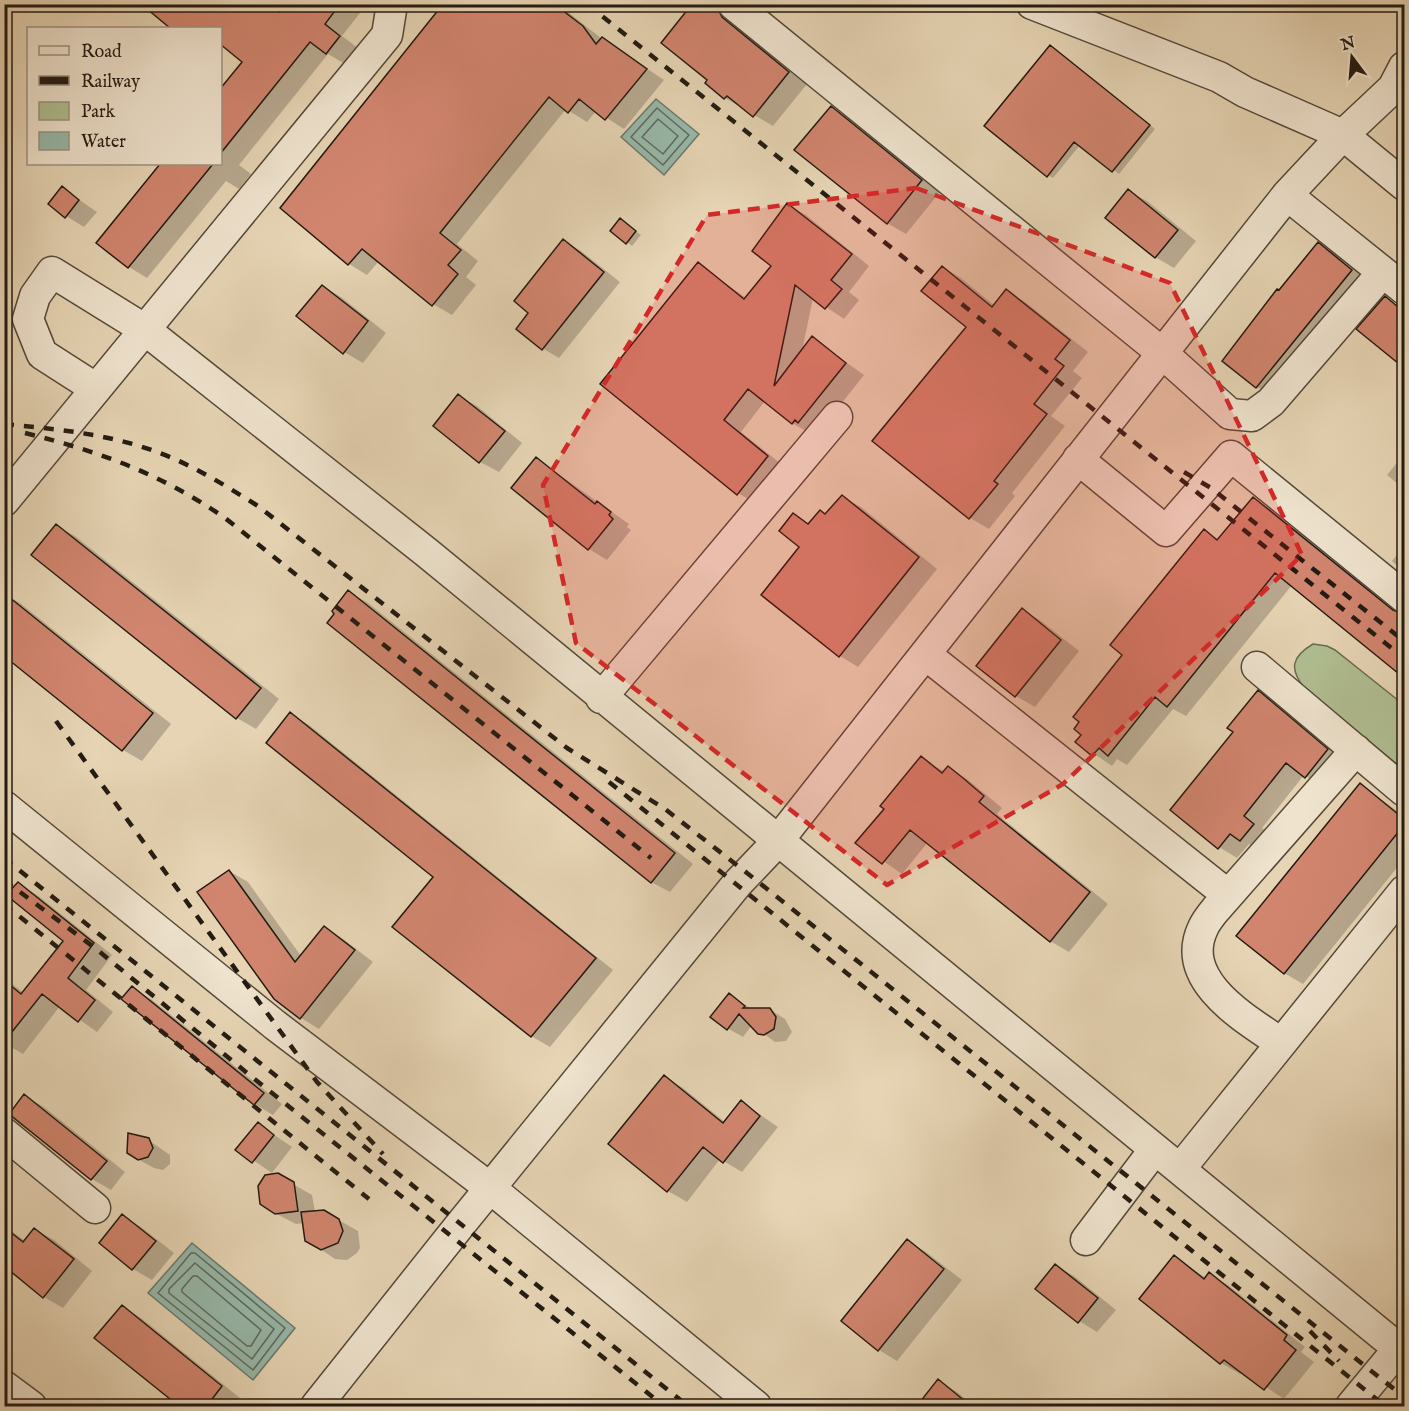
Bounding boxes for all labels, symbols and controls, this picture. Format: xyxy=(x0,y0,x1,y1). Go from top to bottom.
legend xyxy=(27,27,222,165)
north arrow xyxy=(1322,27,1382,87)
text: N xyxy=(1338,33,1358,56)
text: Road xyxy=(81,41,122,64)
text: Railway xyxy=(81,71,140,94)
text: Park xyxy=(81,101,116,124)
text: Water xyxy=(81,131,126,154)

